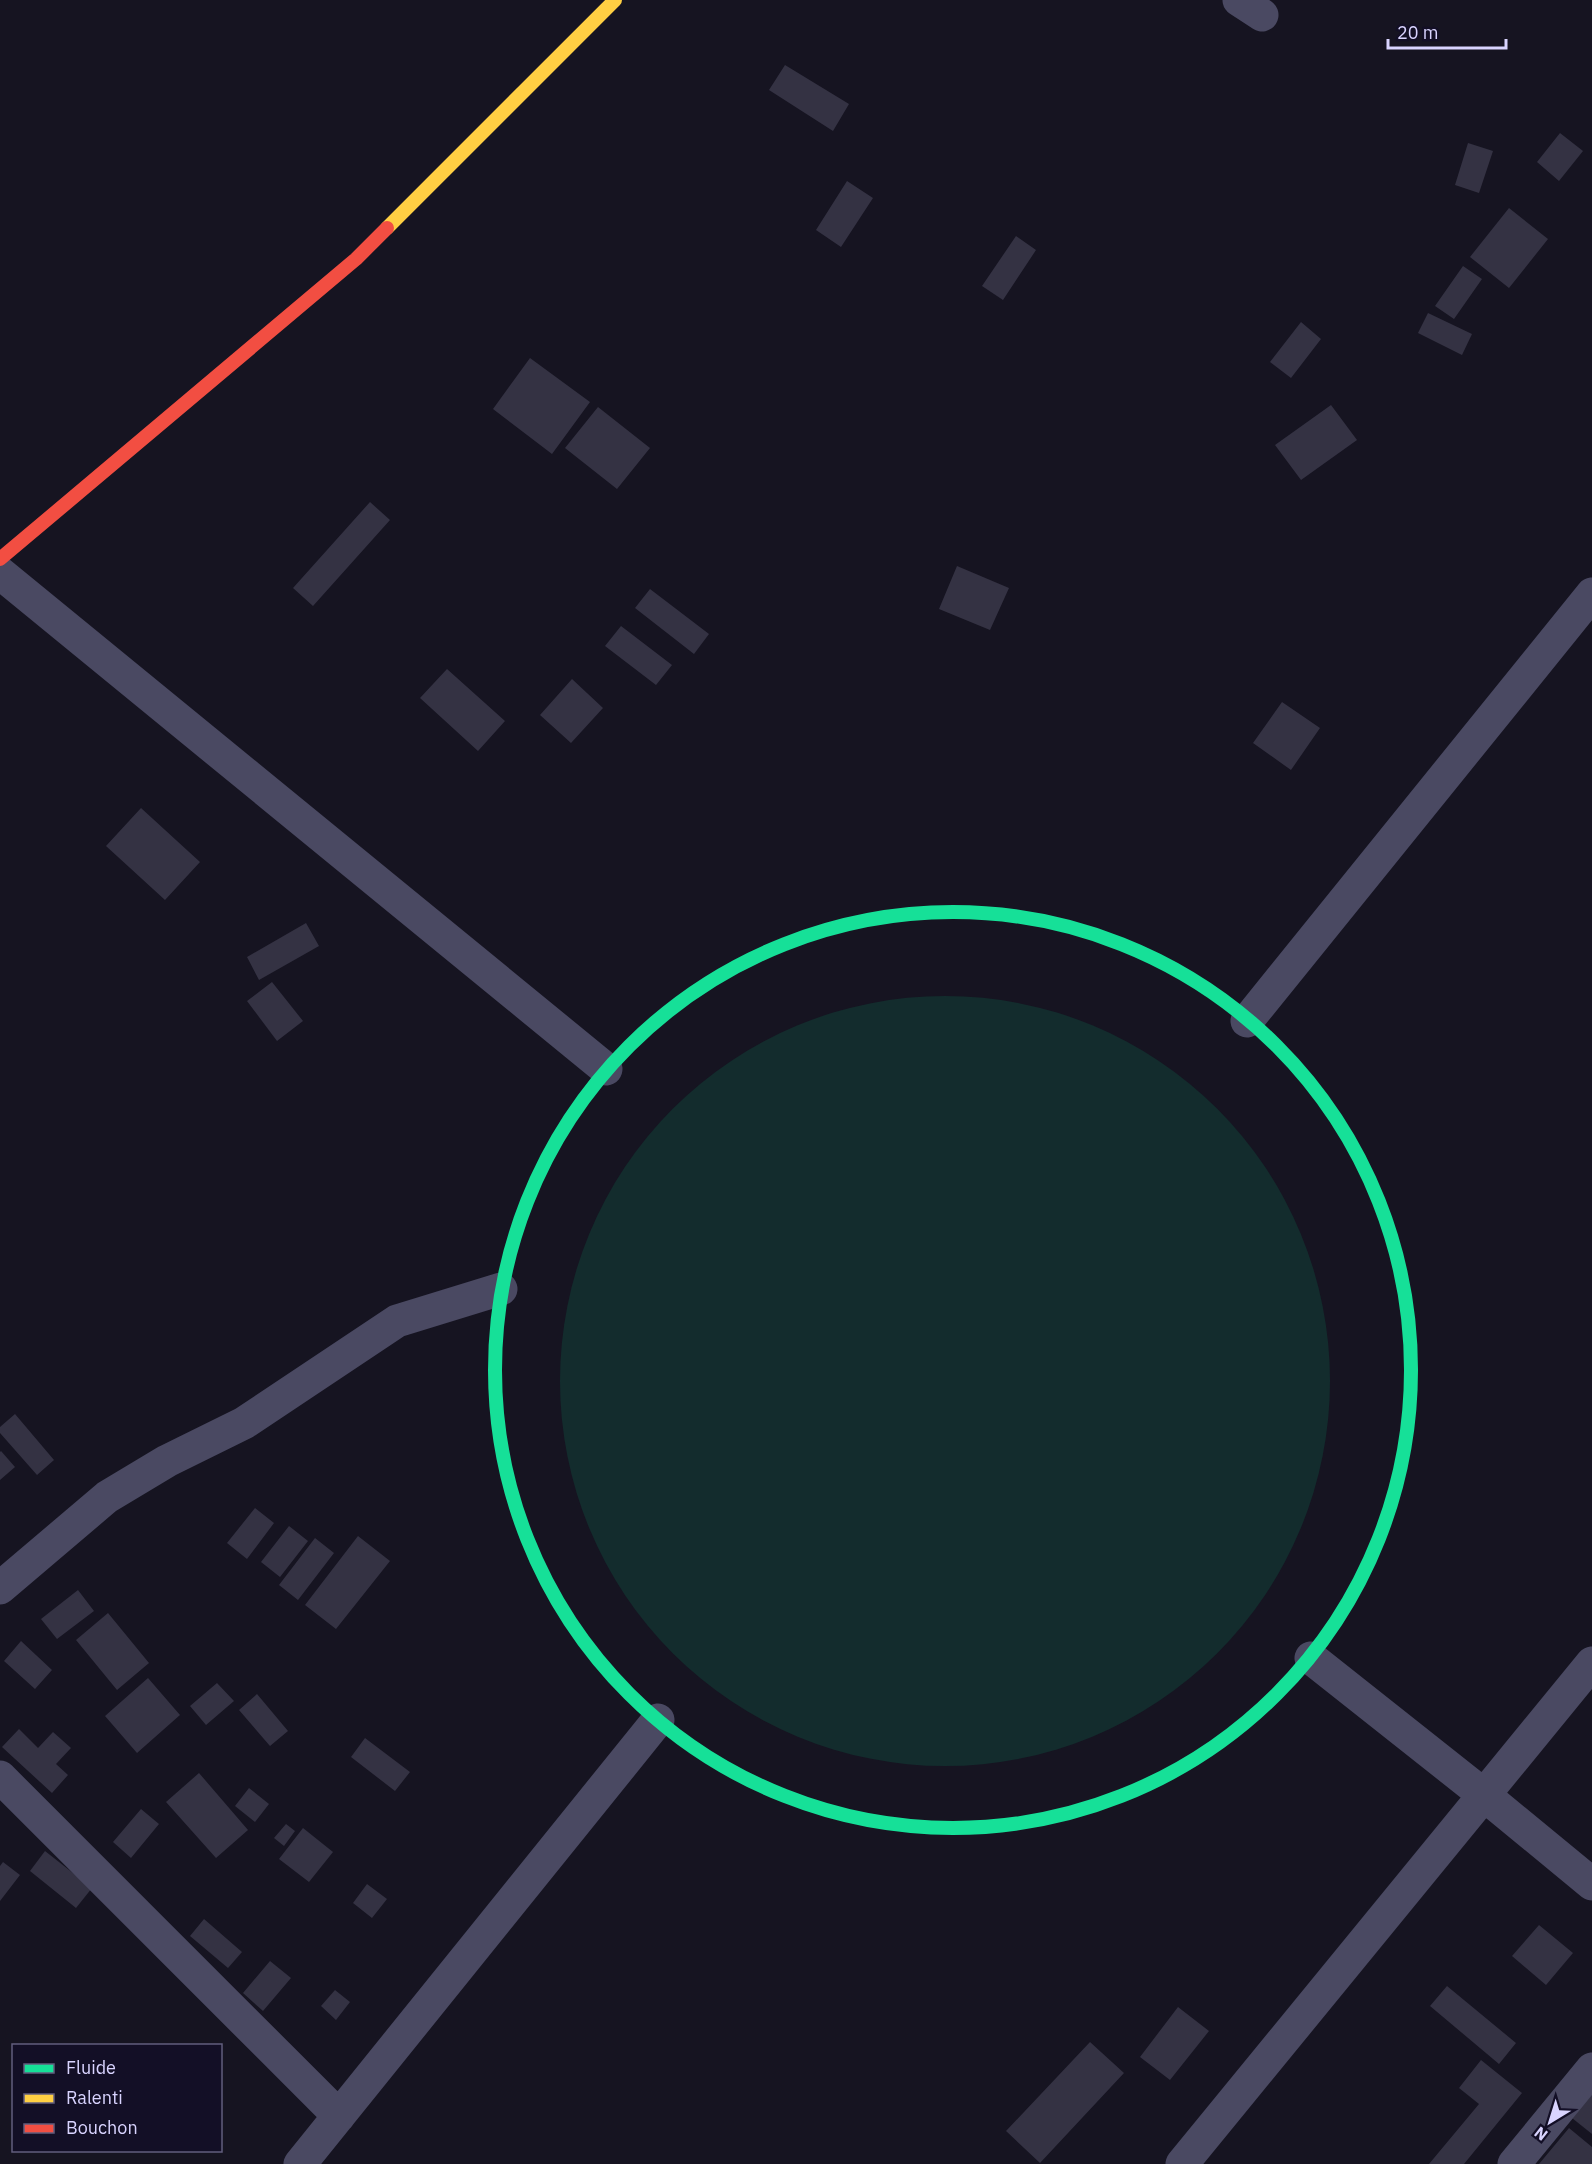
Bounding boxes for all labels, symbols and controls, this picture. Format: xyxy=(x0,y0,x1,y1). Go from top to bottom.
scale bar xyxy=(1388,12,1506,50)
text: 20 m xyxy=(1397,21,1439,44)
legend xyxy=(12,2044,222,2152)
text: Fluide xyxy=(66,2056,116,2079)
text: Ralenti xyxy=(66,2086,123,2109)
north arrow xyxy=(1520,2092,1580,2152)
text: Bouchon xyxy=(66,2116,138,2139)
text: N xyxy=(1530,2122,1551,2145)

